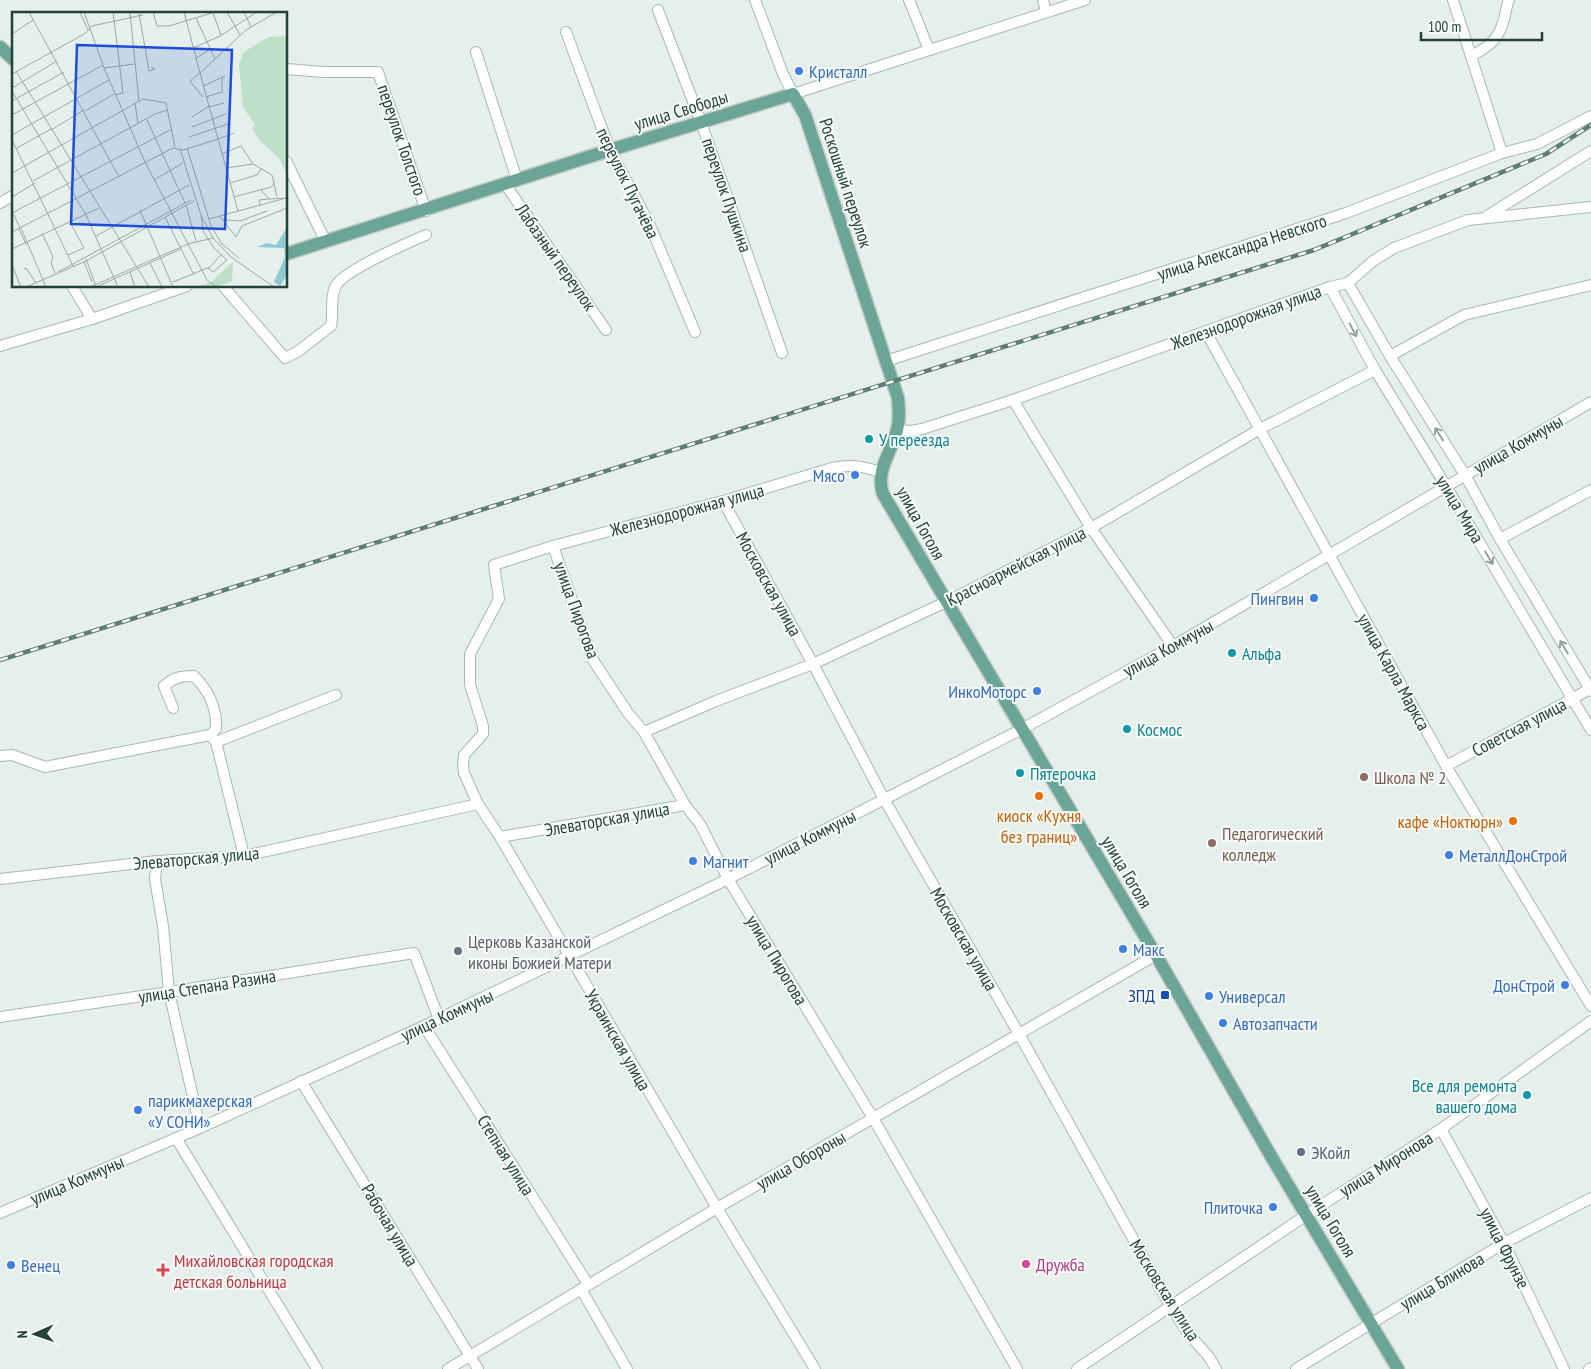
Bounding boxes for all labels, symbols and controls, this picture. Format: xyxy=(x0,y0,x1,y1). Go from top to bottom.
scale bar xyxy=(1421,10,1542,42)
inset map xyxy=(12,12,288,288)
text: 100 m xyxy=(1428,17,1461,36)
place label: Кристалл xyxy=(809,60,867,83)
marker: Кристалл xyxy=(793,65,805,77)
street label: переулок Толстого xyxy=(372,81,432,199)
street label: улица Свободы xyxy=(631,85,731,135)
street label: Роскошный переулок xyxy=(814,115,878,251)
street label: переулок Пугачёва xyxy=(591,124,665,242)
street label: переулок Пушкина xyxy=(697,135,757,255)
street label: Лабазный переулок xyxy=(510,198,601,315)
street label: улица Александра Невского xyxy=(1154,209,1330,285)
street label: Железнодорожная улица xyxy=(1167,279,1324,355)
one-way arrow xyxy=(1349,322,1358,337)
street label: улица Коммуны xyxy=(1469,409,1567,479)
one-way arrow xyxy=(1433,427,1443,441)
place label: У переезда xyxy=(879,428,950,451)
marker: У переезда xyxy=(863,433,875,445)
place label: Мясо xyxy=(813,464,845,487)
marker: Мясо xyxy=(849,469,861,481)
street label: улица Мира xyxy=(1431,471,1489,547)
street label: Железнодорожная улица xyxy=(606,478,767,542)
street label: улица Гоголя xyxy=(891,482,951,564)
street label: Красноармейская улица xyxy=(942,521,1090,611)
street label: Московская улица xyxy=(731,528,807,640)
one-way arrow xyxy=(1484,550,1494,564)
street label: улица Пирогова xyxy=(549,559,605,661)
place label: Пингвин xyxy=(1251,587,1304,610)
marker: Пингвин xyxy=(1308,592,1320,604)
street label: улица Карла Маркса xyxy=(1352,610,1436,734)
street label: улица Коммуны xyxy=(1119,614,1217,682)
one-way arrow xyxy=(1559,640,1569,654)
place label: Альфа xyxy=(1242,642,1281,665)
marker: Альфа xyxy=(1226,647,1238,659)
place label: ИнкоМоторс xyxy=(948,680,1028,703)
marker: ИнкоМоторс xyxy=(1031,685,1043,697)
street label: Советская улица xyxy=(1468,692,1570,762)
place label: Космос xyxy=(1137,718,1183,741)
marker: Космос xyxy=(1121,723,1133,735)
place label: Пятерочка xyxy=(1030,762,1096,785)
place label: Школа № 2 xyxy=(1374,766,1446,789)
marker: Пятерочка xyxy=(1014,767,1026,779)
marker: Школа № 2 xyxy=(1358,771,1370,783)
marker: киоск «Кухня без границ» xyxy=(1033,790,1045,802)
street label: Элеваторская улица xyxy=(543,797,671,841)
street label: улица Коммуны xyxy=(760,804,860,870)
place label: киоск «Кухня без границ» xyxy=(997,804,1081,848)
place label: кафе «Ноктюрн» xyxy=(1398,810,1503,833)
marker: кафе «Ноктюрн» xyxy=(1507,815,1519,827)
place label: Педагогический колледж xyxy=(1222,822,1323,866)
street label: улица Гоголя xyxy=(1096,832,1158,912)
marker: Педагогический колледж xyxy=(1206,837,1218,849)
street label: Элеваторская улица xyxy=(132,841,260,875)
place label: МеталлДонСтрой xyxy=(1459,844,1567,867)
marker: МеталлДонСтрой xyxy=(1443,849,1455,861)
place label: Магнит xyxy=(703,850,749,873)
marker: Магнит xyxy=(687,855,699,867)
street label: Московская улица xyxy=(925,883,1003,995)
street label: улица Пирогова xyxy=(741,911,813,1009)
place label: Церковь Казанской иконы Божией Матери xyxy=(468,930,612,974)
place label: Макс xyxy=(1133,938,1165,961)
marker: Макс xyxy=(1117,943,1129,955)
marker: Церковь Казанской иконы Божией Матери xyxy=(452,945,464,957)
street label: улица Степана Разина xyxy=(137,964,277,1008)
place label: ДонСтрой xyxy=(1493,974,1555,997)
marker: ДонСтрой xyxy=(1559,979,1571,991)
street label: улица Коммуны xyxy=(397,984,497,1046)
place label: ЗПД xyxy=(1128,984,1155,1007)
street label: Украинская улица xyxy=(580,985,656,1095)
place label: Универсал xyxy=(1219,985,1286,1008)
marker: ЗПД xyxy=(1159,989,1171,1001)
marker: Универсал xyxy=(1203,990,1215,1002)
place label: Автозапчасти xyxy=(1233,1012,1318,1035)
marker: Автозапчасти xyxy=(1217,1017,1229,1029)
place label: Все для ремонта вашего дома xyxy=(1412,1074,1517,1118)
place label: парикмахерская «У СОНИ» xyxy=(148,1089,252,1133)
marker: Все для ремонта вашего дома xyxy=(1521,1089,1533,1101)
marker: парикмахерская «У СОНИ» xyxy=(132,1104,144,1116)
street label: Степная улица xyxy=(472,1110,540,1200)
street label: улица Обороны xyxy=(752,1125,850,1195)
street label: улица Миронова xyxy=(1335,1126,1437,1202)
place label: ЭКойл xyxy=(1311,1141,1350,1164)
marker: ЭКойл xyxy=(1295,1146,1307,1158)
street label: улица Коммуны xyxy=(27,1150,127,1210)
street label: Рабочая улица xyxy=(356,1179,424,1271)
street label: улица Гоголя xyxy=(1300,1181,1362,1261)
place label: Плиточка xyxy=(1204,1196,1263,1219)
marker: Плиточка xyxy=(1267,1201,1279,1213)
street label: улица Фрунзе xyxy=(1475,1204,1535,1292)
street label: Московская улица xyxy=(1125,1235,1205,1345)
street label: улица Блинова xyxy=(1396,1247,1488,1315)
place label: Михайловская городская детская больница xyxy=(174,1249,334,1293)
place label: Дружба xyxy=(1036,1253,1085,1276)
place label: Венец xyxy=(21,1254,60,1277)
marker: Дружба xyxy=(1020,1258,1032,1270)
marker: Венец xyxy=(5,1259,17,1271)
marker: Михайловская городская детская больница xyxy=(156,1263,170,1277)
north arrow xyxy=(10,1309,60,1359)
text: N xyxy=(13,1330,31,1339)

